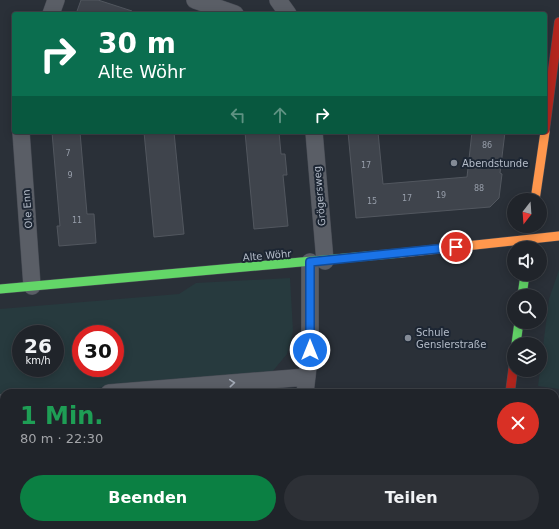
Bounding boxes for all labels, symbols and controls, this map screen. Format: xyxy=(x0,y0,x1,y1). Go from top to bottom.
text: 30 m xyxy=(98,27,176,60)
icon: right xyxy=(32,28,84,80)
text: Alte Wöhr xyxy=(98,61,186,82)
icon: left xyxy=(227,104,249,126)
icon: ahead xyxy=(269,104,291,126)
icon: right xyxy=(311,104,333,126)
house number: 86 xyxy=(482,141,492,150)
house number: 7 xyxy=(65,149,71,158)
marker: Abendstunde xyxy=(449,158,459,168)
place label: Abendstunde xyxy=(462,158,528,169)
house number: 17 xyxy=(361,161,371,170)
street label: Grögersweg xyxy=(311,165,328,226)
house number: 9 xyxy=(67,171,73,180)
house number: 88 xyxy=(474,184,484,193)
street label: Ole Enn xyxy=(21,189,34,229)
house number: 19 xyxy=(436,191,446,200)
north arrow xyxy=(507,193,547,233)
map controls xyxy=(507,193,547,377)
house number: 17 xyxy=(402,194,412,203)
house number: 15 xyxy=(367,197,377,206)
house number: 11 xyxy=(72,216,82,225)
pin xyxy=(439,230,473,264)
icon: arrive xyxy=(445,236,467,258)
button: sound xyxy=(507,241,547,281)
street label: Alte Wöhr xyxy=(242,248,293,263)
button: search xyxy=(507,289,547,329)
speed limit sign: 30 xyxy=(72,325,124,377)
place label: Schule Genslerstraße xyxy=(416,327,486,350)
position arrow xyxy=(289,329,331,371)
marker: Schule Genslerstraße xyxy=(403,333,413,343)
text: 26 xyxy=(24,334,52,358)
button: layers xyxy=(507,337,547,377)
text: km/h xyxy=(25,355,51,366)
one-way arrow xyxy=(229,379,235,388)
text: 1 Min. xyxy=(20,402,103,430)
button: close xyxy=(497,402,539,444)
text: 80 m · 22:30 xyxy=(20,431,103,446)
button: Beenden xyxy=(20,475,276,521)
button: Teilen xyxy=(284,475,539,521)

